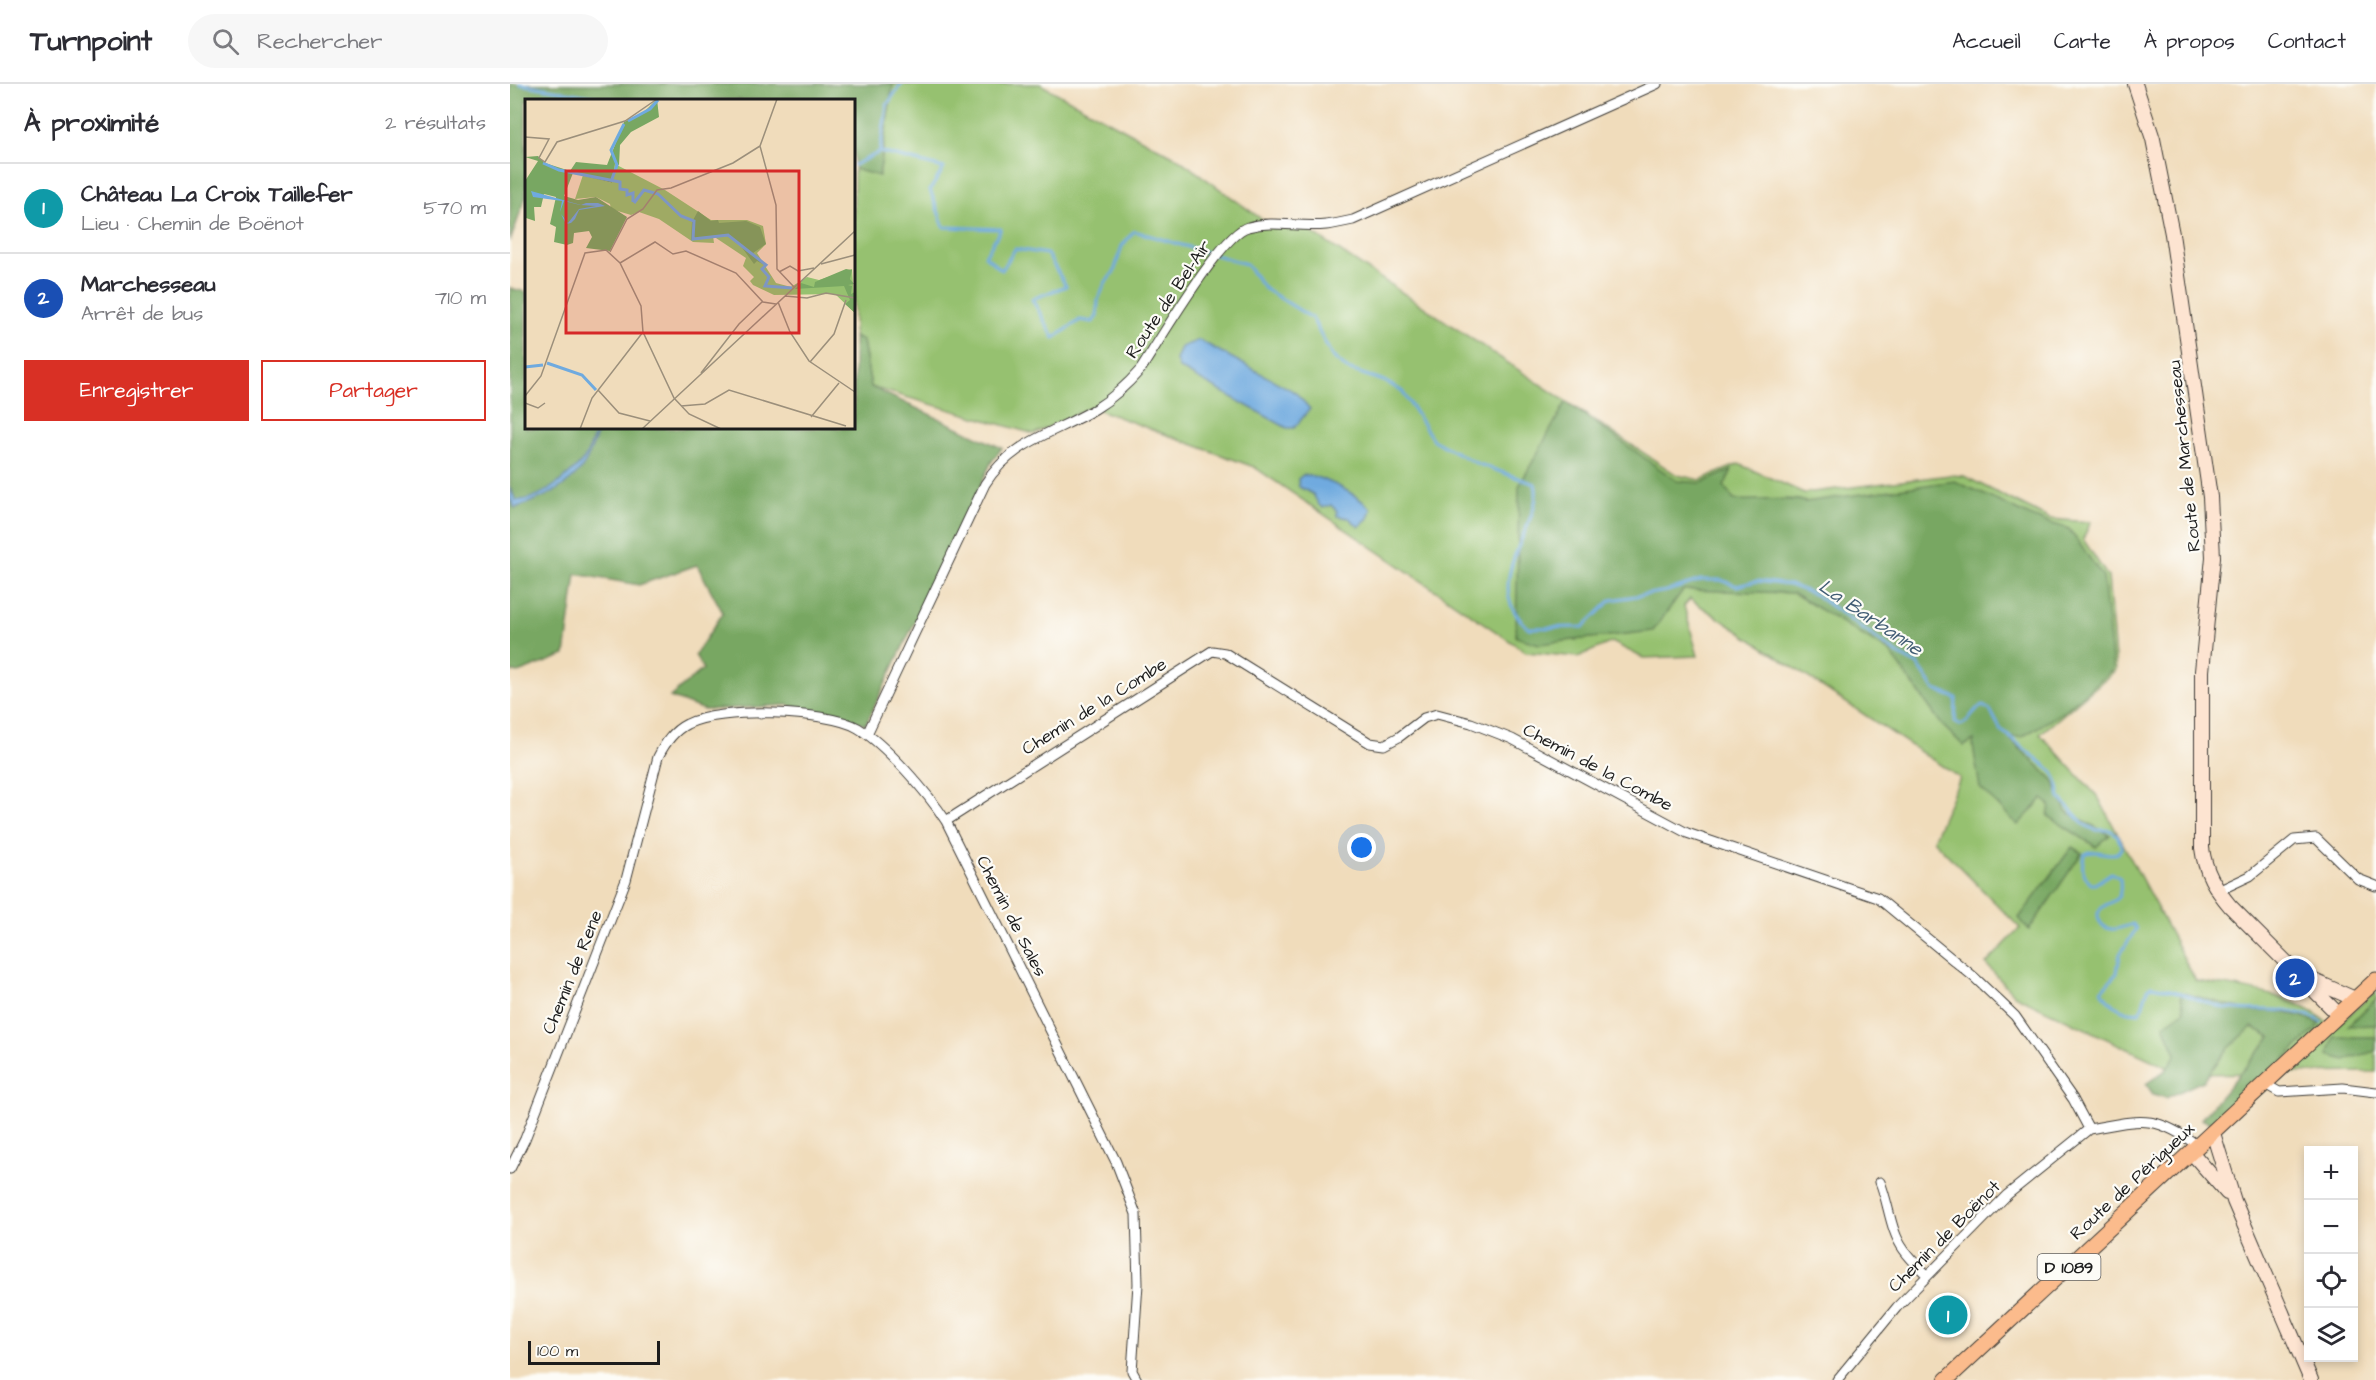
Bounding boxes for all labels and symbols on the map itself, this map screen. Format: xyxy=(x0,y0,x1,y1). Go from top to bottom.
inset map xyxy=(525,99,855,429)
street label: Route de Bel-Air xyxy=(1120,235,1217,363)
street label: Route de Marchesseau xyxy=(2162,359,2207,553)
water label: La Barbanne xyxy=(1813,573,1929,664)
street label: Chemin de la Combe xyxy=(1017,652,1172,761)
street label: Chemin de la Combe xyxy=(1518,717,1677,818)
your location xyxy=(1347,833,1376,862)
street label: Chemin de Sales xyxy=(970,851,1053,981)
street label: Chemin de Rene xyxy=(536,906,609,1038)
pin: 2 xyxy=(2276,956,2314,1000)
street label: Route de Périgueux xyxy=(2065,1117,2201,1247)
street label: Chemin de Boënot xyxy=(1883,1174,2007,1298)
road number: D 1089 xyxy=(2038,1254,2100,1280)
pin: 1 xyxy=(1928,1292,1968,1338)
scale bar xyxy=(528,1338,660,1366)

